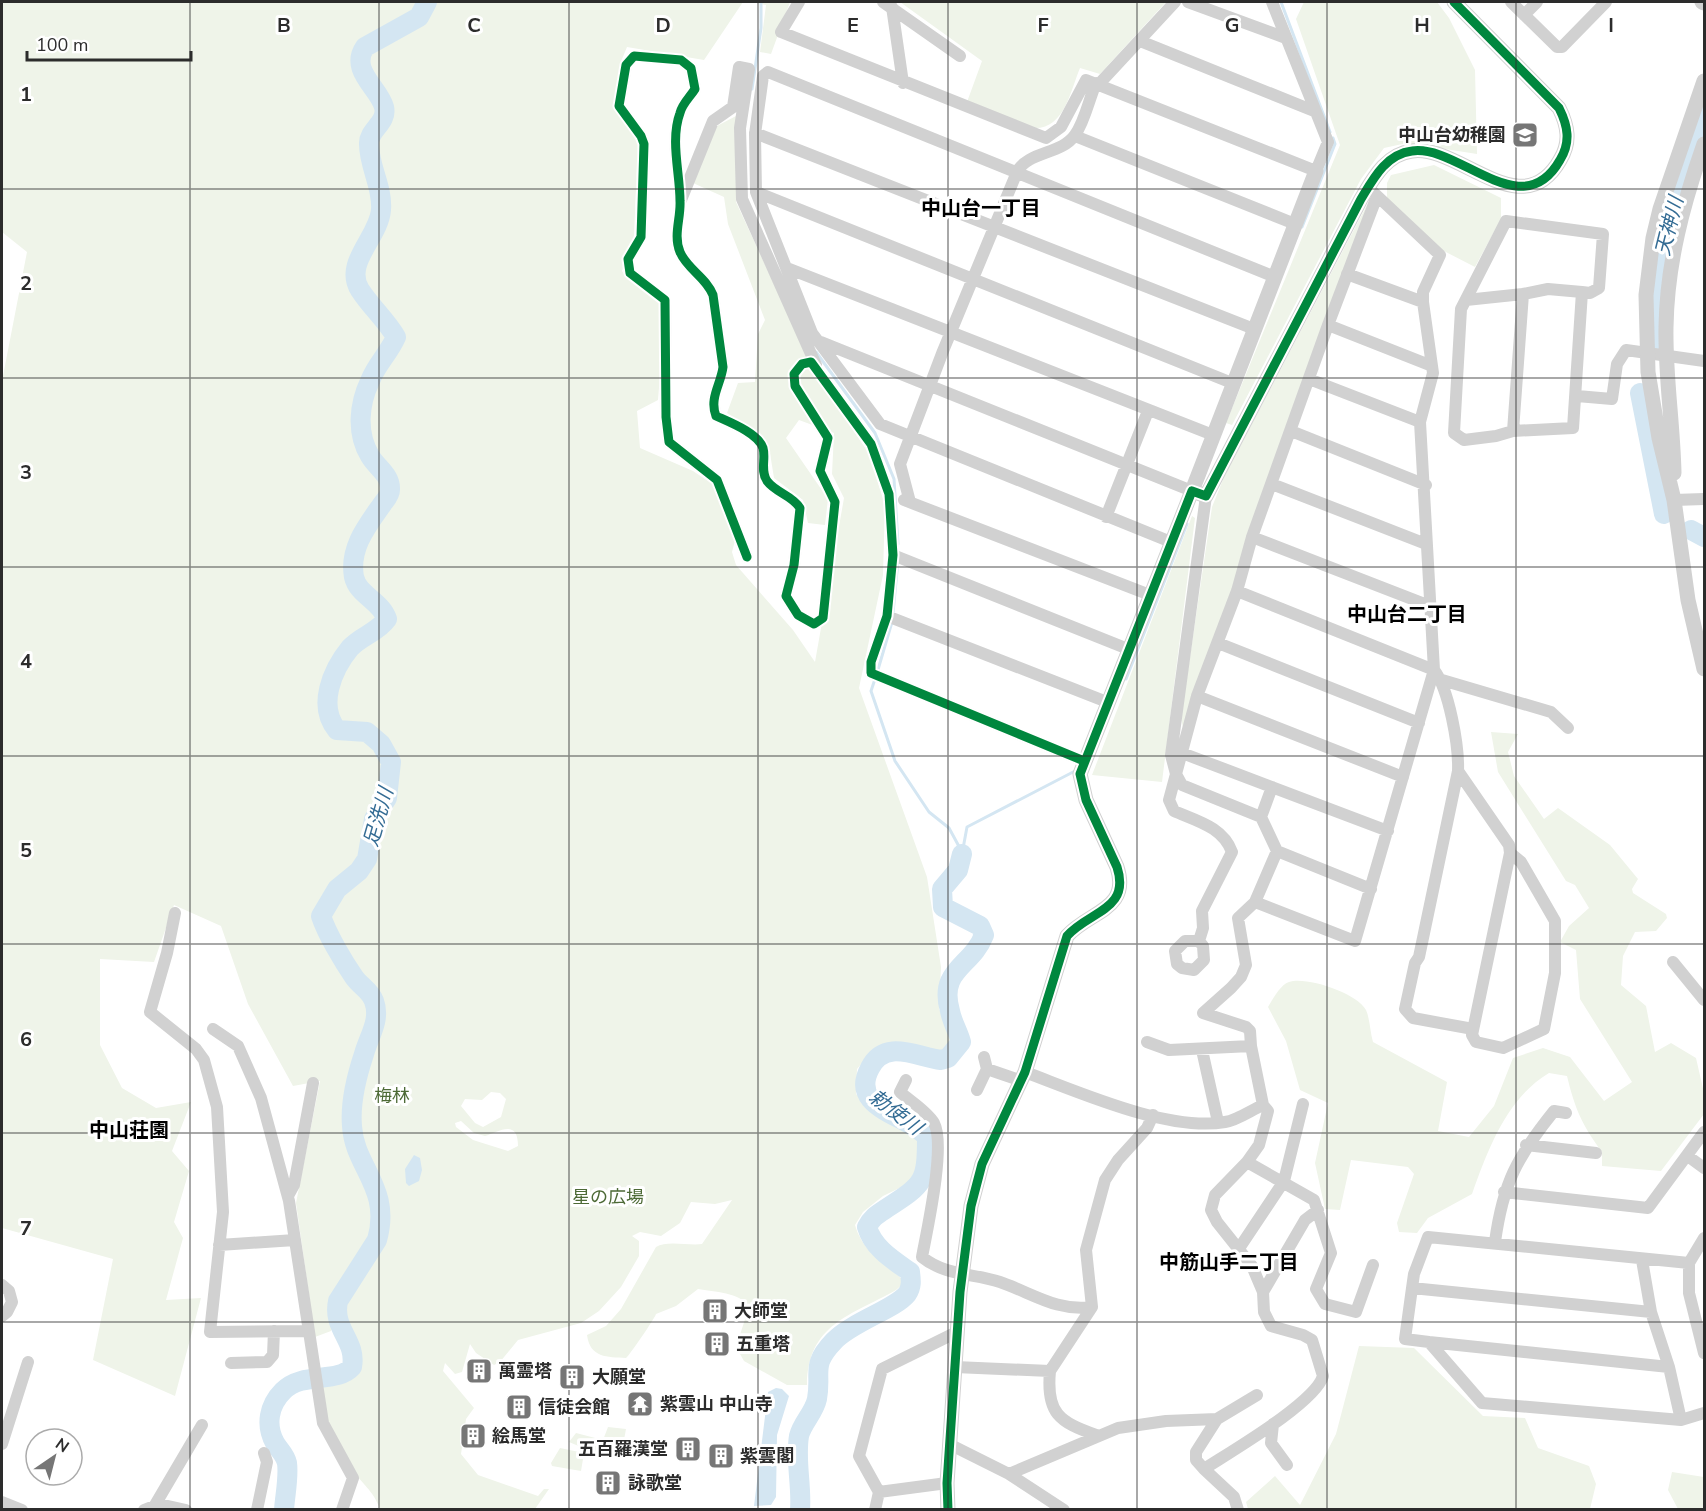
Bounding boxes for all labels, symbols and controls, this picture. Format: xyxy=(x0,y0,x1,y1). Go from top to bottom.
text: B xyxy=(277,12,291,39)
text: C xyxy=(467,12,481,39)
text: D xyxy=(655,12,671,39)
text: E xyxy=(847,12,859,39)
text: F xyxy=(1037,12,1049,39)
text: G xyxy=(1225,12,1239,39)
text: H xyxy=(1414,12,1430,39)
text: I xyxy=(1608,12,1614,39)
scale bar xyxy=(27,24,190,62)
text: 100 m xyxy=(36,33,88,57)
text: 1 xyxy=(20,81,32,108)
school or university icon: 中山台幼稚園 xyxy=(1510,120,1540,150)
place label: 中山台幼稚園 xyxy=(1398,123,1506,147)
water label: 天神川 xyxy=(1649,192,1690,258)
district label: 中山台一丁目 xyxy=(921,195,1041,222)
text: 2 xyxy=(20,270,32,297)
text: 3 xyxy=(20,459,32,486)
district label: 中山台二丁目 xyxy=(1347,601,1467,628)
text: 4 xyxy=(20,648,32,675)
water label: 足洗川 xyxy=(357,783,400,850)
text: 5 xyxy=(20,837,32,864)
text: 6 xyxy=(20,1026,32,1053)
park label: 梅林 xyxy=(374,1084,410,1108)
water label: 勅使川 xyxy=(864,1084,929,1142)
district label: 中山荘園 xyxy=(89,1117,169,1144)
park label: 星の広場 xyxy=(572,1185,644,1209)
text: 7 xyxy=(20,1215,32,1242)
district label: 中筋山手二丁目 xyxy=(1159,1249,1299,1276)
building icon: 大師堂 xyxy=(700,1296,730,1326)
place label: 大師堂 xyxy=(734,1299,788,1323)
building icon: 五重塔 xyxy=(702,1329,732,1359)
place label: 五重塔 xyxy=(736,1332,790,1356)
building icon: 萬霊塔 xyxy=(464,1356,494,1386)
place label: 萬霊塔 xyxy=(498,1359,552,1383)
building icon: 大願堂 xyxy=(557,1362,587,1392)
place label: 大願堂 xyxy=(592,1365,646,1389)
temple icon: 紫雲山 中山寺 xyxy=(625,1389,655,1419)
building icon: 信徒会館 xyxy=(504,1392,534,1422)
place label: 紫雲山 中山寺 xyxy=(660,1392,773,1416)
place label: 信徒会館 xyxy=(538,1395,610,1419)
building icon: 絵馬堂 xyxy=(458,1421,488,1451)
place label: 絵馬堂 xyxy=(492,1424,546,1448)
north arrow xyxy=(24,1427,84,1487)
text: N xyxy=(51,1433,73,1458)
building icon: 五百羅漢堂 xyxy=(673,1434,703,1464)
place label: 五百羅漢堂 xyxy=(578,1437,668,1461)
building icon: 紫雲閣 xyxy=(706,1441,736,1471)
place label: 紫雲閣 xyxy=(740,1444,794,1468)
building icon: 詠歌堂 xyxy=(593,1468,623,1498)
place label: 詠歌堂 xyxy=(628,1471,682,1495)

